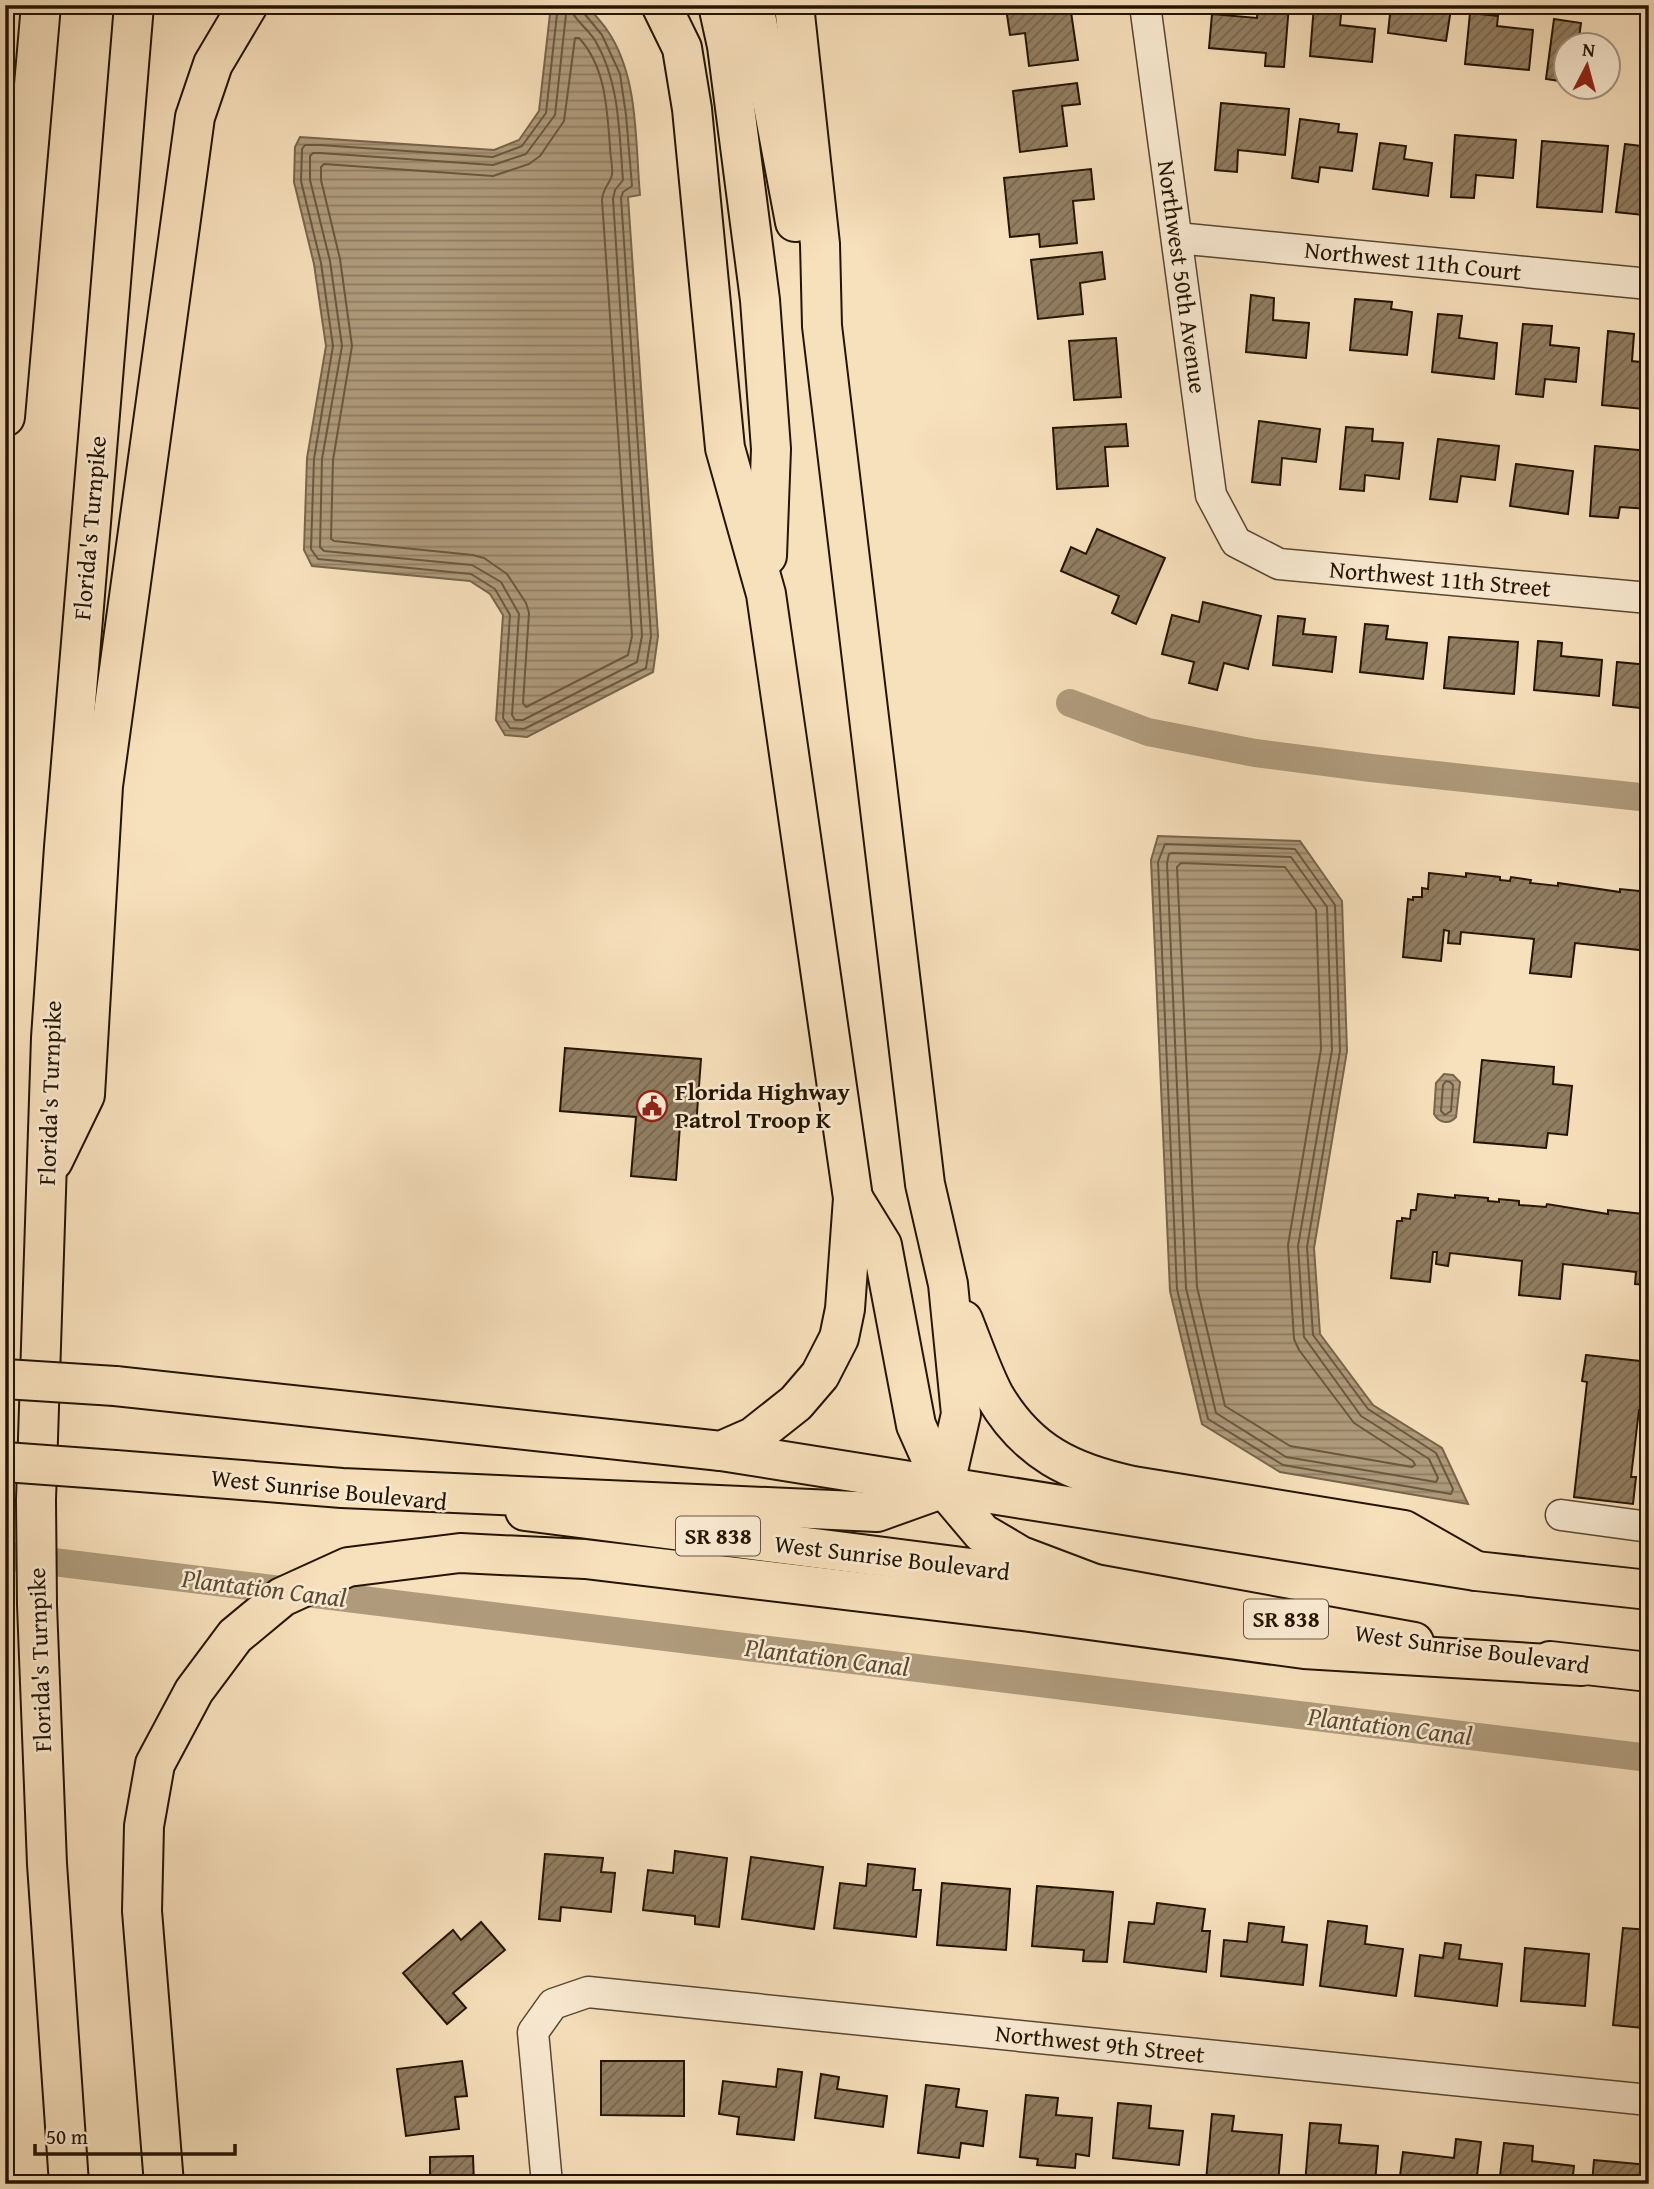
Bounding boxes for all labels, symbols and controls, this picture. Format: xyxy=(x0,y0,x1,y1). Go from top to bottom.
north arrow xyxy=(1552,32,1622,102)
text: N xyxy=(1581,35,1597,64)
street label: Northwest 50th Avenue xyxy=(1149,158,1216,396)
street label: Northwest 11th Court xyxy=(1303,232,1524,289)
street label: Florida's Turnpike xyxy=(64,434,115,622)
street label: Northwest 11th Street xyxy=(1328,551,1553,606)
street label: Florida's Turnpike xyxy=(29,1000,70,1186)
place label: Florida Highway Patrol Troop K xyxy=(675,1074,851,1137)
public building icon: Florida Highway Patrol Troop K xyxy=(635,1089,669,1123)
street label: West Sunrise Boulevard xyxy=(209,1460,449,1519)
road number: SR 838 xyxy=(676,1516,760,1555)
street label: West Sunrise Boulevard xyxy=(772,1526,1012,1589)
water label: Plantation Canal xyxy=(179,1558,348,1617)
street label: Florida's Turnpike xyxy=(19,1567,60,1753)
road number: SR 838 xyxy=(1244,1600,1328,1638)
street label: West Sunrise Boulevard xyxy=(1352,1615,1592,1682)
water label: Plantation Canal xyxy=(742,1627,911,1686)
water label: Plantation Canal xyxy=(1305,1696,1474,1755)
street label: Northwest 9th Street xyxy=(994,2015,1207,2072)
scale bar xyxy=(35,2112,234,2156)
text: 50 m xyxy=(46,2121,88,2152)

